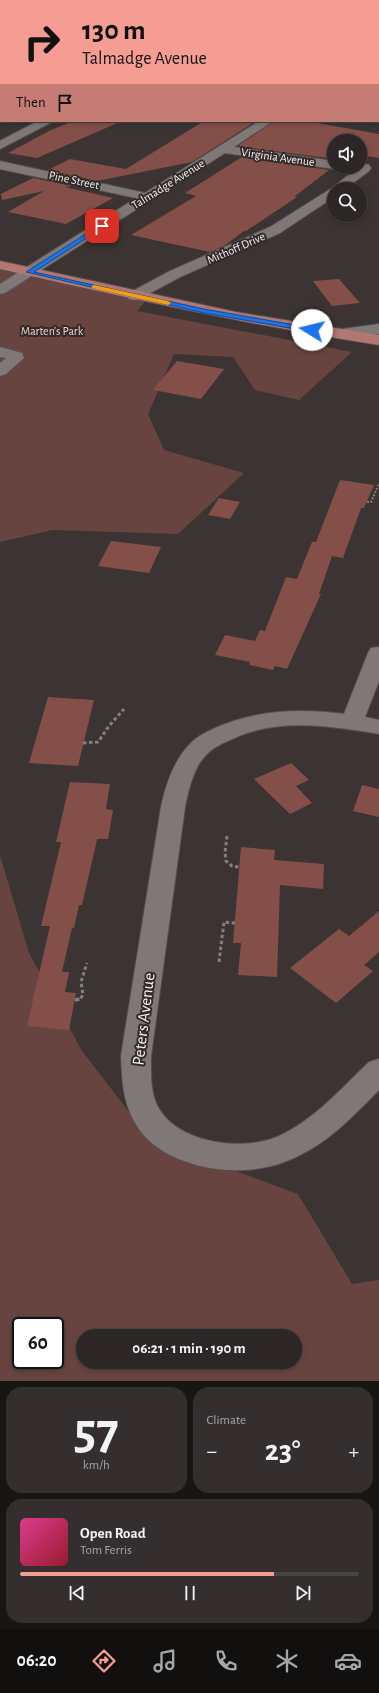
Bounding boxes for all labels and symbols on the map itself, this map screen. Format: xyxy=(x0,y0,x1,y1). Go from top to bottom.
street label: Virginia Avenue xyxy=(241,146,315,168)
street label: Talmadge Avenue xyxy=(130,157,206,211)
street label: Pine Street xyxy=(48,169,100,191)
pin xyxy=(85,209,119,243)
street label: Mithoff Drive xyxy=(205,230,267,266)
position arrow xyxy=(291,309,333,351)
park label: Marten's Park xyxy=(21,325,84,337)
street label: Peters Avenue xyxy=(129,972,158,1066)
speed limit sign: 60 xyxy=(12,1317,64,1369)

